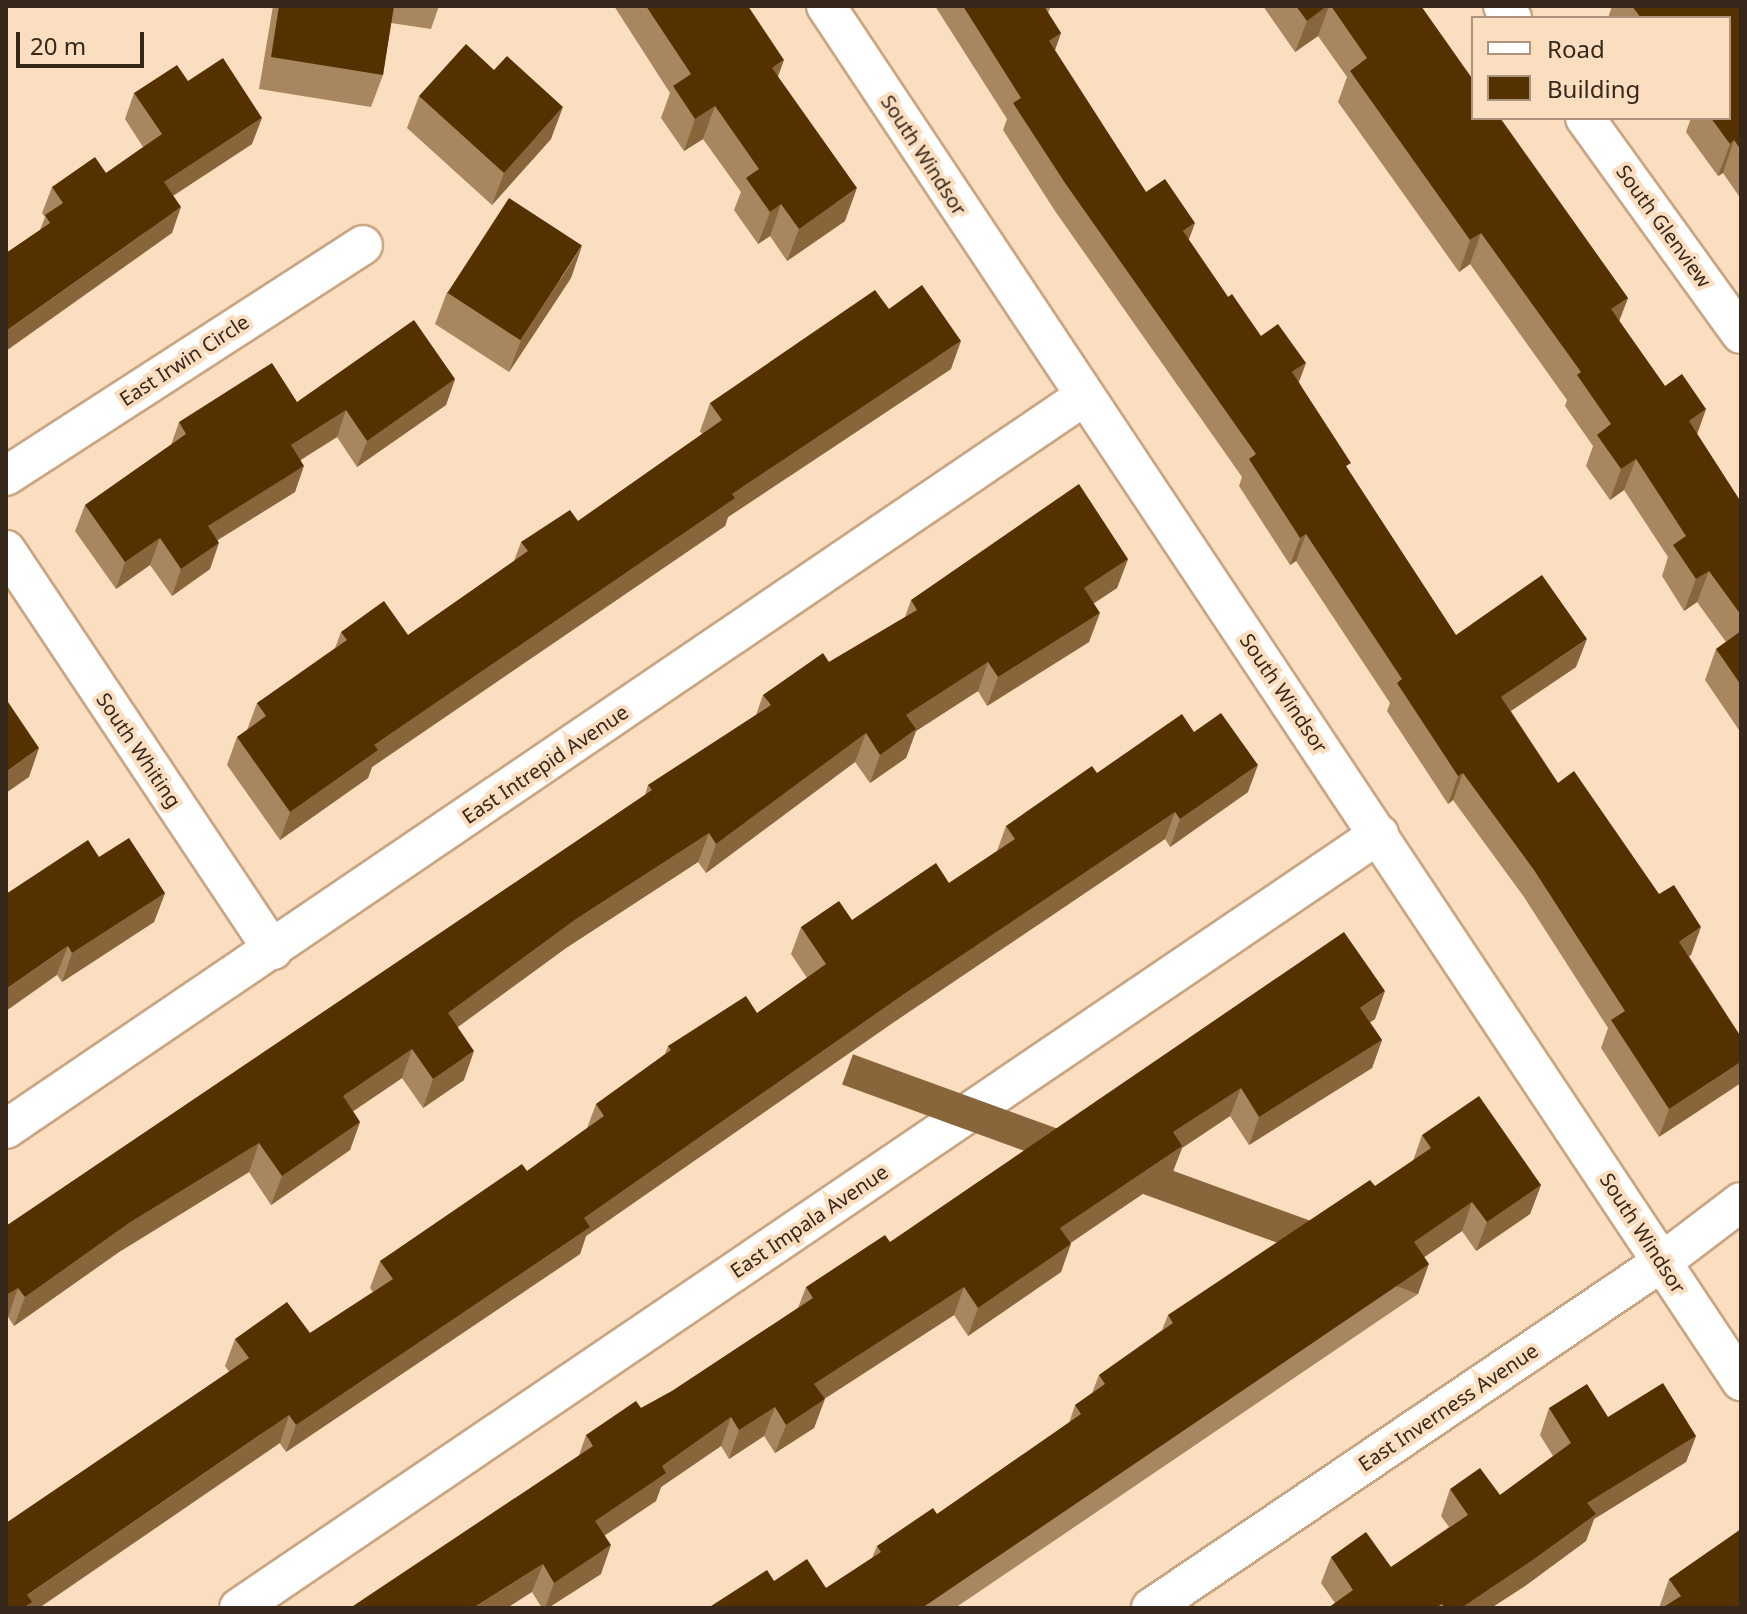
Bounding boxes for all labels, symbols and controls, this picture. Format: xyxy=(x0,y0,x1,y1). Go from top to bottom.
scale bar xyxy=(20,16,148,66)
legend xyxy=(1471,16,1731,120)
text: 20 m xyxy=(30,29,86,62)
text: Road xyxy=(1547,32,1605,65)
text: Building xyxy=(1547,72,1640,105)
street label: South Windsor xyxy=(876,90,972,220)
street label: South Glenview xyxy=(1612,160,1716,292)
street label: East Irwin Circle xyxy=(115,309,253,411)
street label: South Windsor xyxy=(1235,629,1333,757)
street label: South Whiting xyxy=(92,688,186,812)
street label: East Intrepid Avenue xyxy=(457,700,633,828)
street label: East Impala Avenue xyxy=(726,1159,892,1283)
street label: South Windsor xyxy=(1595,1168,1691,1298)
street label: East Inverness Avenue xyxy=(1354,1338,1542,1476)

